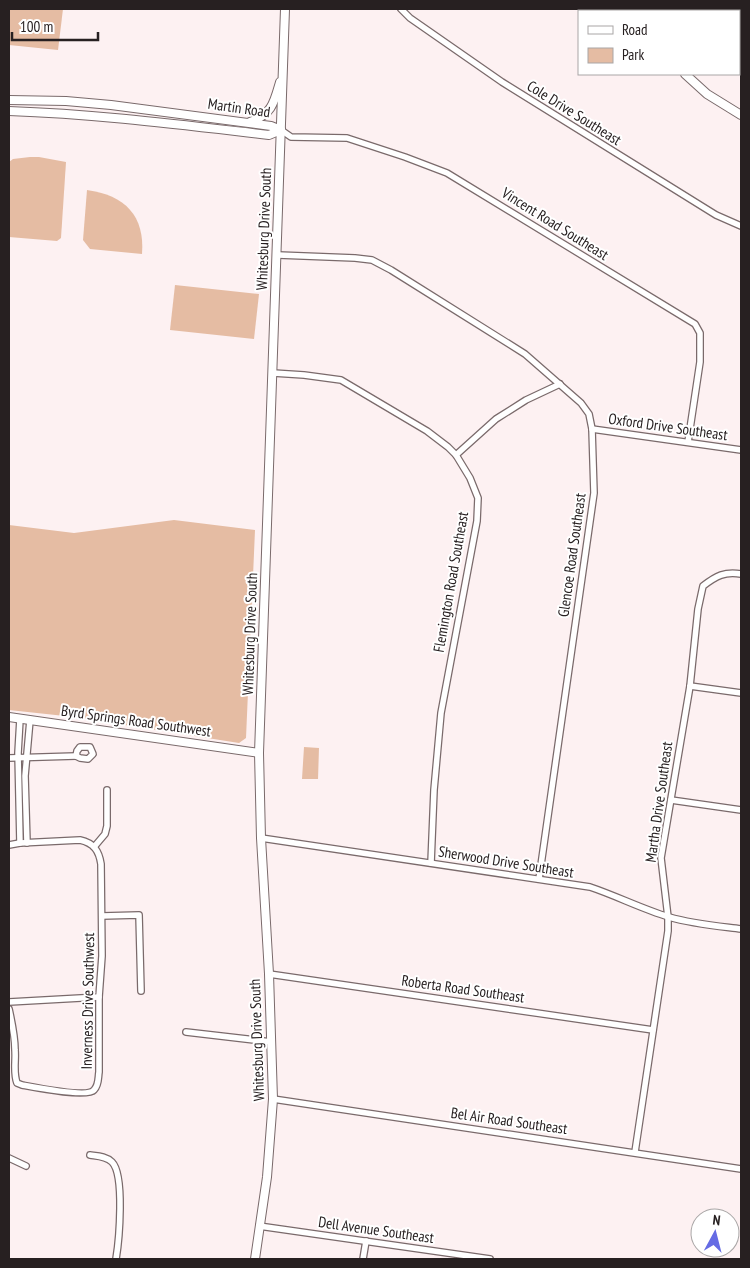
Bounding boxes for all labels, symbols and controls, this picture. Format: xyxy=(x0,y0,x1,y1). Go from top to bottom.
scale bar xyxy=(12,10,99,42)
legend xyxy=(578,10,740,75)
text: 100 m xyxy=(20,17,53,36)
text: Road xyxy=(622,20,648,39)
text: Park xyxy=(622,45,644,64)
street label: Cole Drive Southeast xyxy=(524,76,625,149)
street label: Martin Road xyxy=(207,94,271,121)
street label: Whitesburg Drive South xyxy=(252,167,275,291)
street label: Vincent Road Southeast xyxy=(498,183,612,264)
street label: Oxford Drive Southeast xyxy=(607,409,729,444)
street label: Glencoe Road Southeast xyxy=(553,492,590,618)
street label: Flemington Road Southeast xyxy=(429,510,472,654)
street label: Whitesburg Drive South xyxy=(238,572,261,696)
street label: Byrd Springs Road Southwest xyxy=(60,701,212,740)
street label: Martha Drive Southeast xyxy=(641,740,676,864)
street label: Sherwood Drive Southeast xyxy=(437,841,575,882)
street label: Inverness Drive Southwest xyxy=(77,932,98,1070)
street label: Roberta Road Southeast xyxy=(400,970,526,1007)
street label: Whitesburg Drive South xyxy=(245,978,268,1102)
street label: Bel Air Road Southeast xyxy=(450,1103,569,1138)
north arrow xyxy=(690,1208,740,1258)
text: N xyxy=(712,1211,721,1229)
street label: Dell Avenue Southeast xyxy=(317,1212,435,1247)

